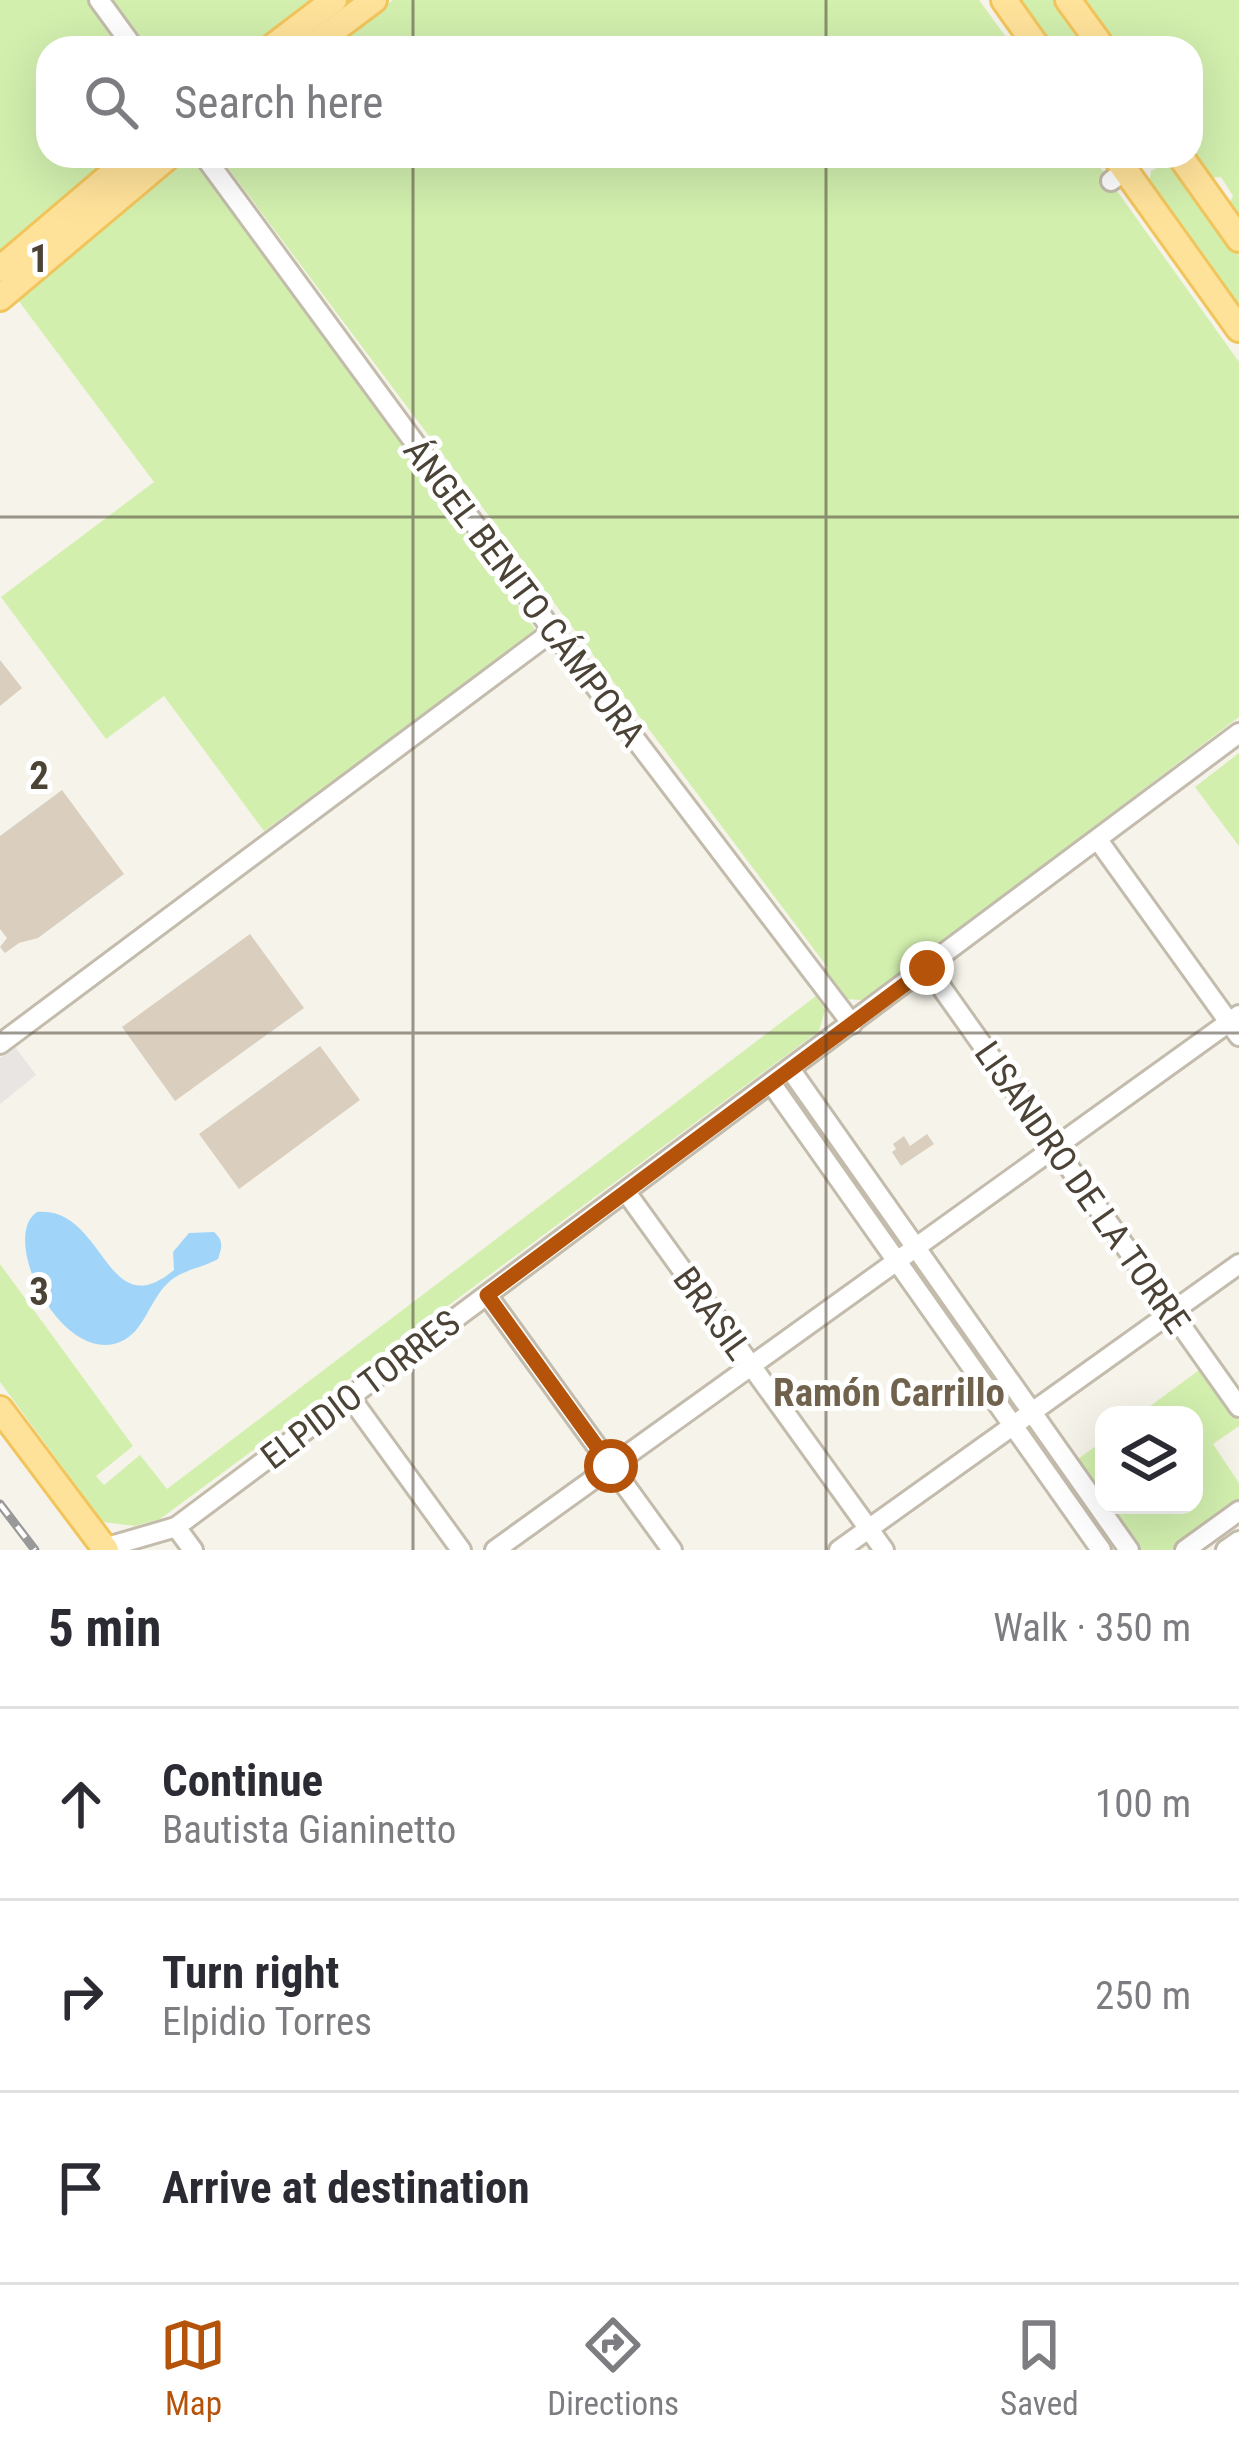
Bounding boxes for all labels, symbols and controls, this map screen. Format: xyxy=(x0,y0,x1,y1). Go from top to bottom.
search box xyxy=(36,36,1203,168)
icon: search xyxy=(78,69,144,135)
text: Search here xyxy=(174,76,383,129)
text: 1 xyxy=(29,236,49,282)
street label: ÁNGEL BENITO CÁMPORA xyxy=(395,430,654,755)
text: 2 xyxy=(29,753,49,799)
route end xyxy=(900,941,954,995)
street label: LISANDRO DE LA TORRE xyxy=(966,1034,1199,1341)
street label: BRASIL xyxy=(665,1259,760,1368)
text: 3 xyxy=(29,1269,49,1315)
street label: ELPIDIO TORRES xyxy=(253,1302,468,1478)
district label: Ramón Carrillo xyxy=(773,1370,1005,1416)
map controls xyxy=(1095,1406,1203,1514)
button: layers xyxy=(1095,1406,1203,1514)
route start xyxy=(584,1439,638,1493)
text: 5 min xyxy=(48,1599,161,1658)
text: Walk · 350 m xyxy=(993,1605,1191,1651)
text: Continue xyxy=(162,1754,323,1807)
icon: ahead xyxy=(48,1771,114,1837)
text: 100 m xyxy=(1095,1781,1191,1827)
text: Bautista Gianinetto xyxy=(162,1807,456,1853)
text: Turn right xyxy=(162,1946,339,1999)
icon: right xyxy=(48,1963,114,2029)
text: 250 m xyxy=(1095,1973,1191,2019)
text: Elpidio Torres xyxy=(162,1999,372,2045)
icon: arrive xyxy=(48,2155,114,2221)
text: Arrive at destination xyxy=(162,2161,530,2214)
tab: Map xyxy=(160,2312,226,2423)
tab: Directions xyxy=(547,2312,679,2423)
tab: Saved xyxy=(1000,2312,1079,2423)

